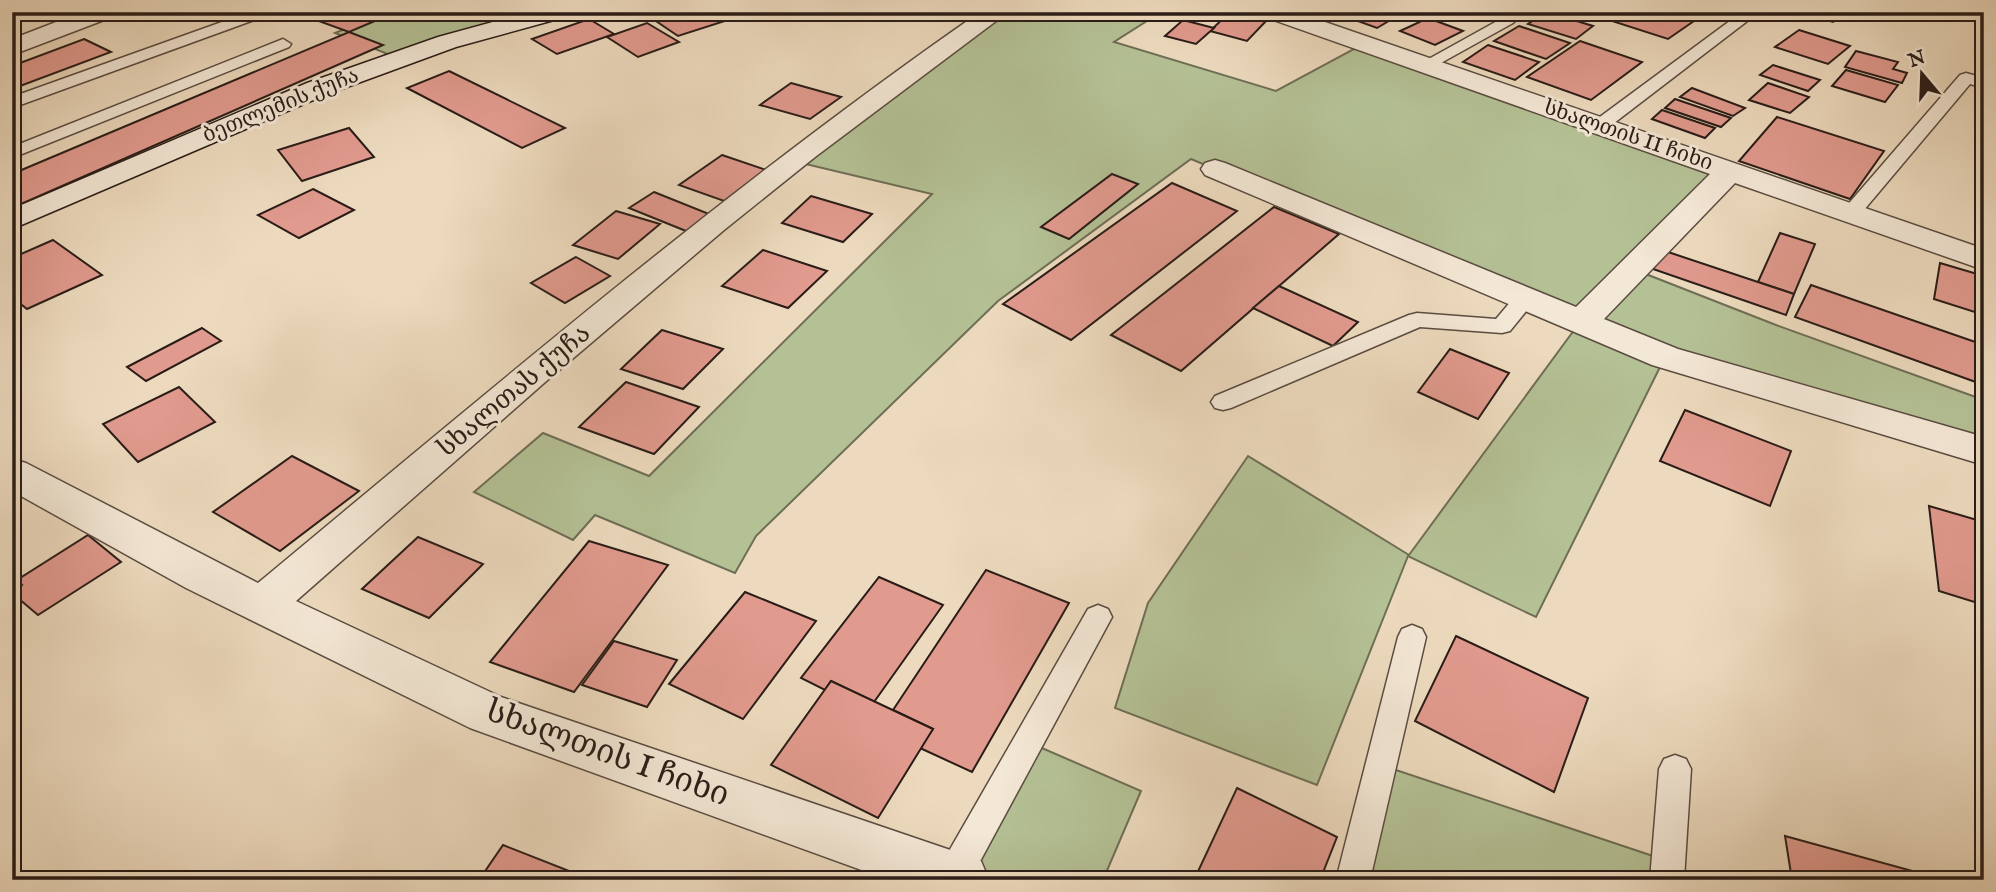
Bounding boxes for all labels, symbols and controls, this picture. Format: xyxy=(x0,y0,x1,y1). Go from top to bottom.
north arrow xyxy=(1888,38,1958,108)
text: N xyxy=(1904,46,1929,74)
street label: ბეთლემის ქუჩა xyxy=(199,62,363,150)
street label: სხალთის II ჩიხი xyxy=(1540,94,1716,178)
street label: სხალთას ქუჩა xyxy=(431,317,597,465)
street label: სხალთის I ჩიხი xyxy=(480,691,734,817)

